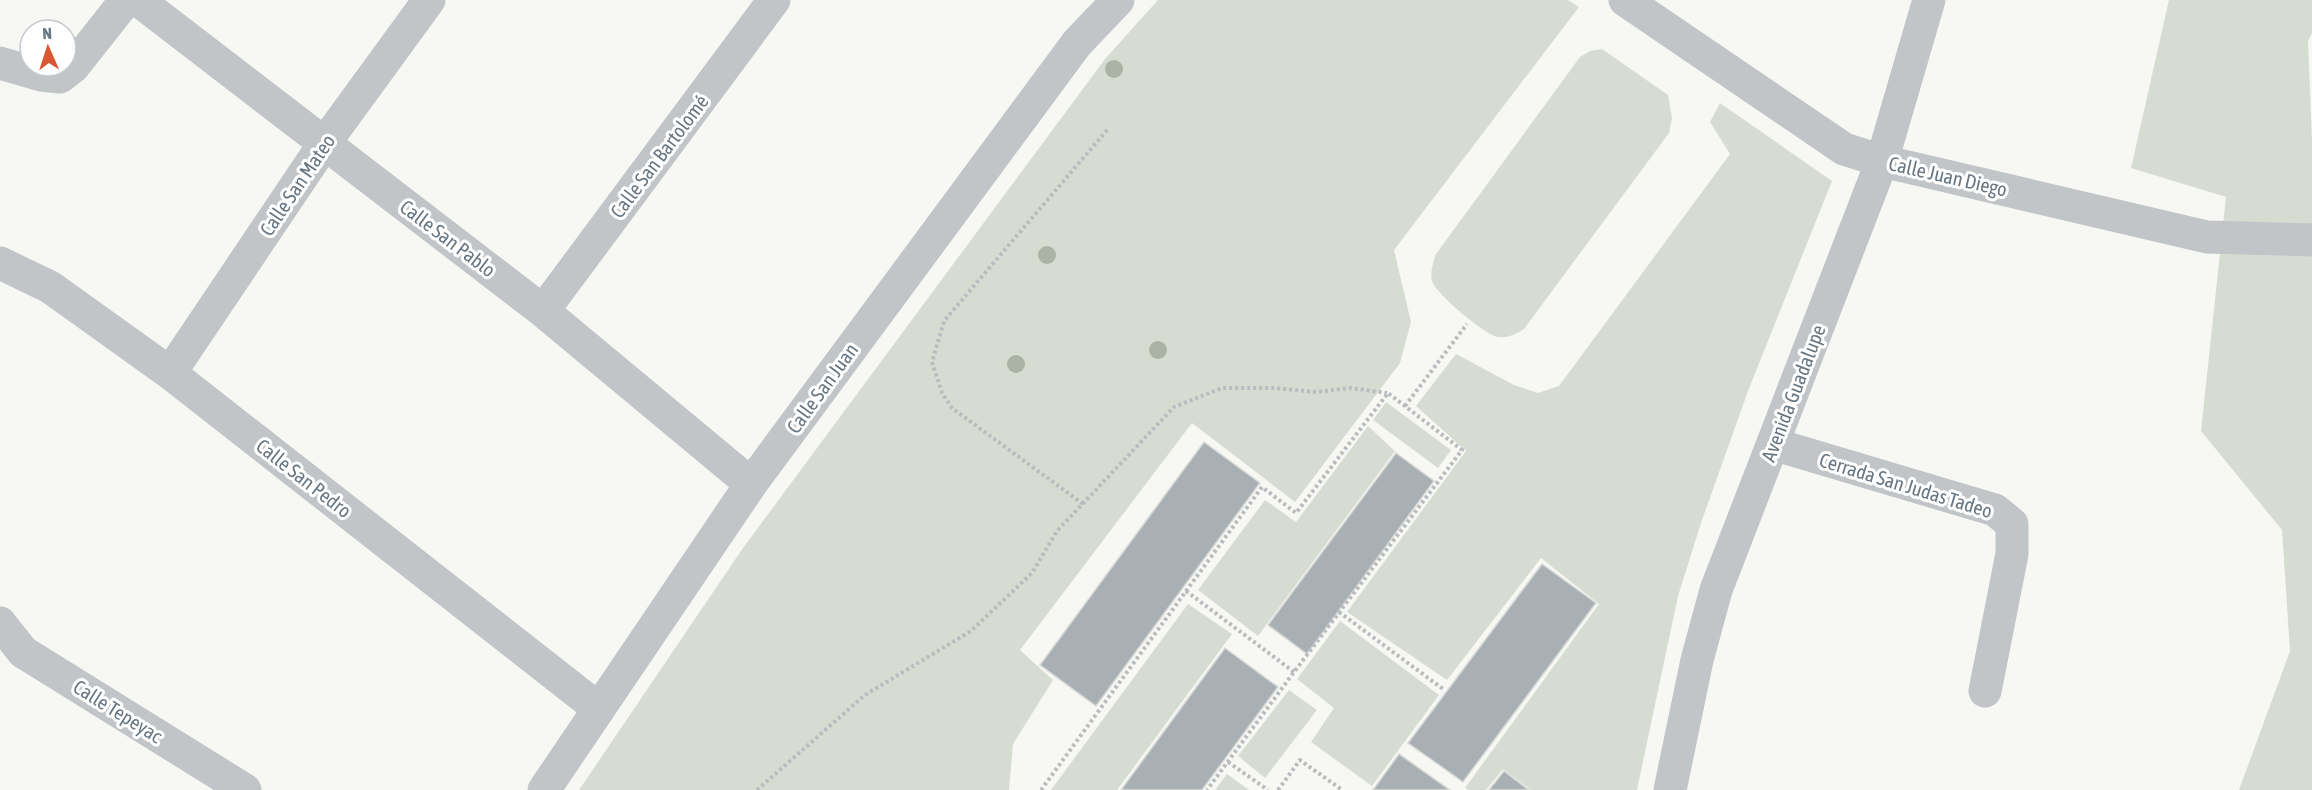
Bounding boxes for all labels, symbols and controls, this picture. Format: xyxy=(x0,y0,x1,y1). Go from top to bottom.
north arrow xyxy=(18,18,78,78)
text: N xyxy=(42,24,52,42)
street label: Calle San Bartolomé xyxy=(605,90,713,222)
street label: Calle San Mateo xyxy=(255,130,339,240)
street label: Calle Juan Diego xyxy=(1887,151,2009,201)
street label: Calle San Pablo xyxy=(396,195,500,281)
street label: Avenida Guadalupe xyxy=(1756,321,1830,465)
street label: Calle San Juan xyxy=(782,338,862,438)
street label: Calle San Pedro xyxy=(252,434,356,522)
street label: Cerrada San Judas Tadeo xyxy=(1817,448,1995,522)
street label: Calle Tepeyac xyxy=(69,675,167,748)

